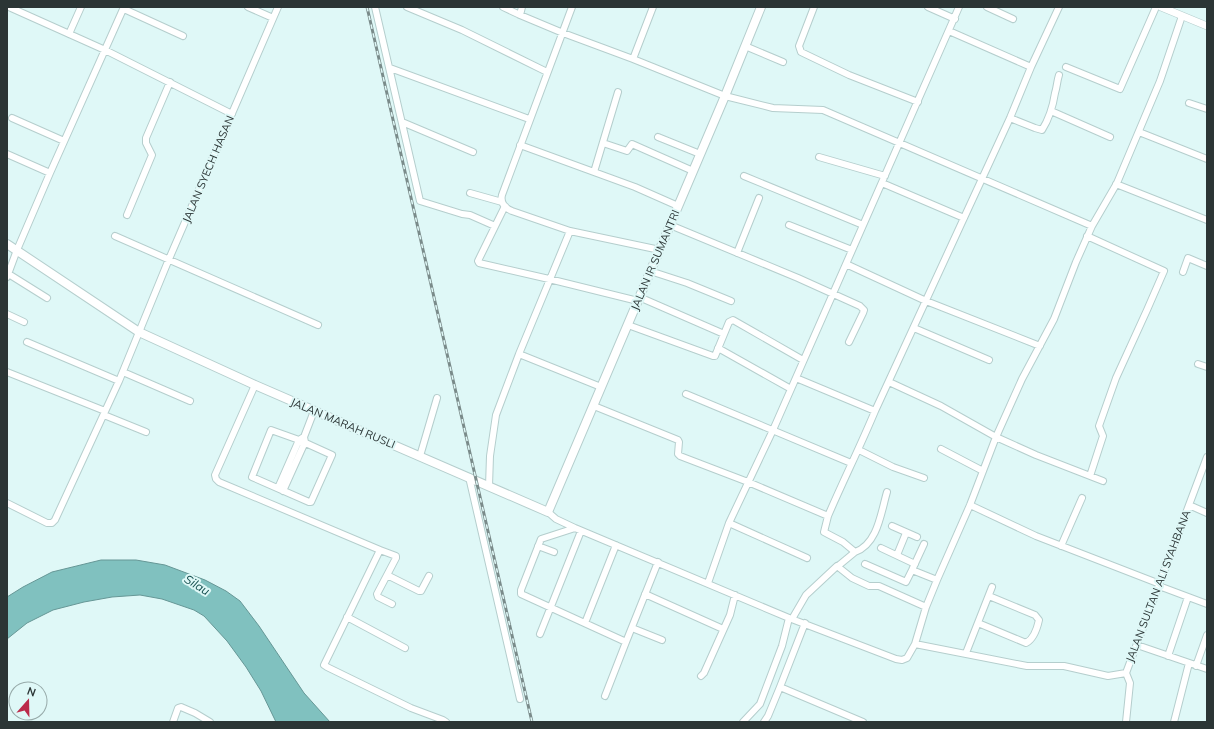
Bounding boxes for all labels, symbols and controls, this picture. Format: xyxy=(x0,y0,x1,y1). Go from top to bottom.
street label: JALAN SYECH HASAN xyxy=(179,113,237,225)
street label: JALAN IR SUMANTRI xyxy=(628,208,682,312)
street label: JALAN MARAH RUSLI xyxy=(289,395,397,451)
street label: JALAN SULTAN ALI SYAHBANA xyxy=(1122,508,1194,664)
water label: Silau xyxy=(182,571,213,598)
north arrow xyxy=(8,681,48,721)
text: N xyxy=(25,684,38,700)

